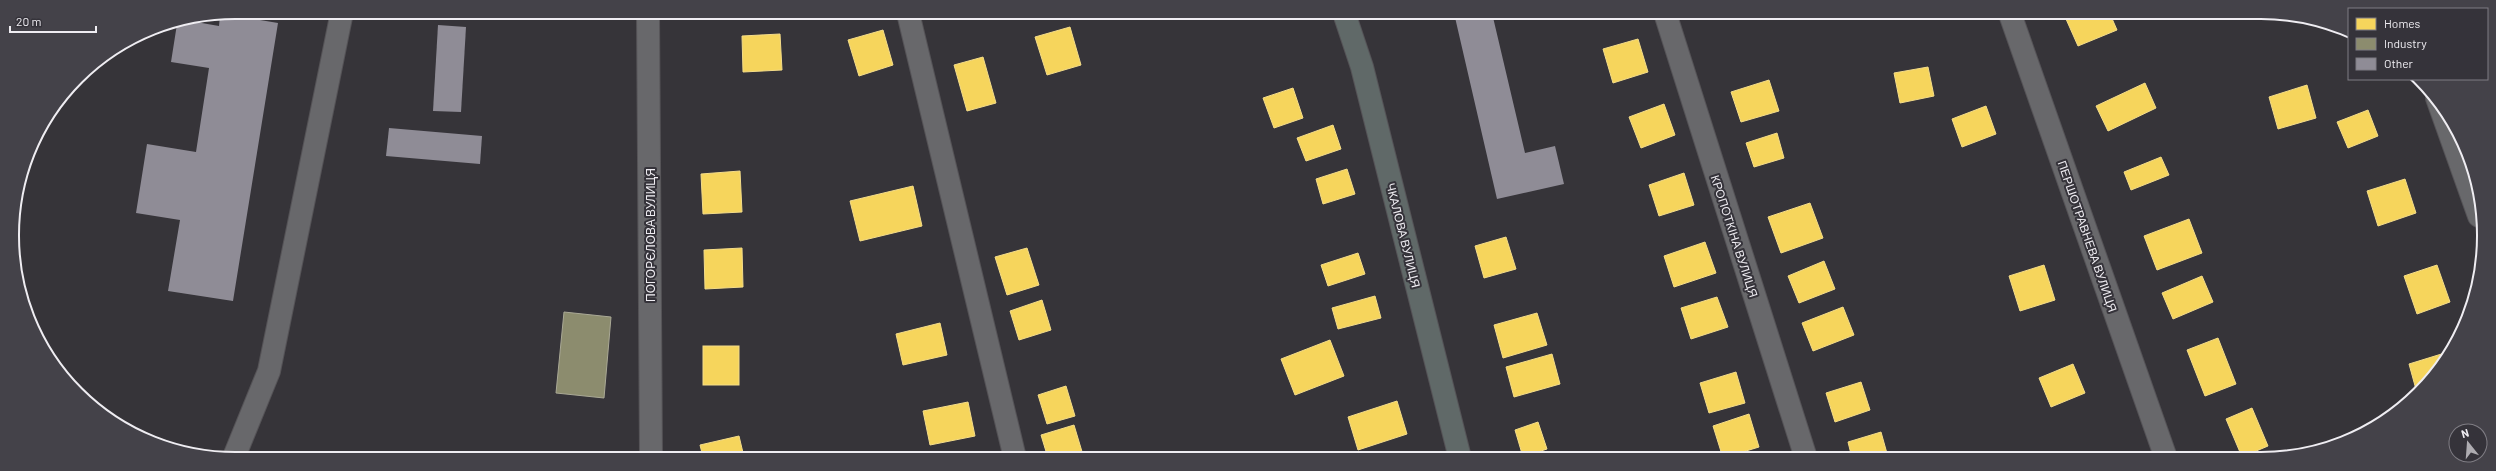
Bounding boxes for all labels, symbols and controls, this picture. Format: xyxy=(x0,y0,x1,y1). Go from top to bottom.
scale bar xyxy=(10,8,96,34)
legend xyxy=(2348,8,2488,80)
text: 20 m xyxy=(16,14,42,28)
text: Homes xyxy=(2384,16,2421,30)
text: Industry xyxy=(2384,36,2427,50)
text: Other xyxy=(2384,56,2414,70)
street label: ПЕРШОТРАВНЕВА ВУЛИЦЯ xyxy=(2055,159,2121,314)
street label: ПОГОРЄЛОВА ВУЛИЦЯ xyxy=(643,168,658,302)
street label: КРОПОТКІНА ВУЛИЦЯ xyxy=(1708,173,1761,299)
street label: ЧКАЛОВА ВУЛИЦЯ xyxy=(1383,181,1424,289)
north arrow xyxy=(2448,423,2488,463)
text: N xyxy=(2460,426,2470,440)

